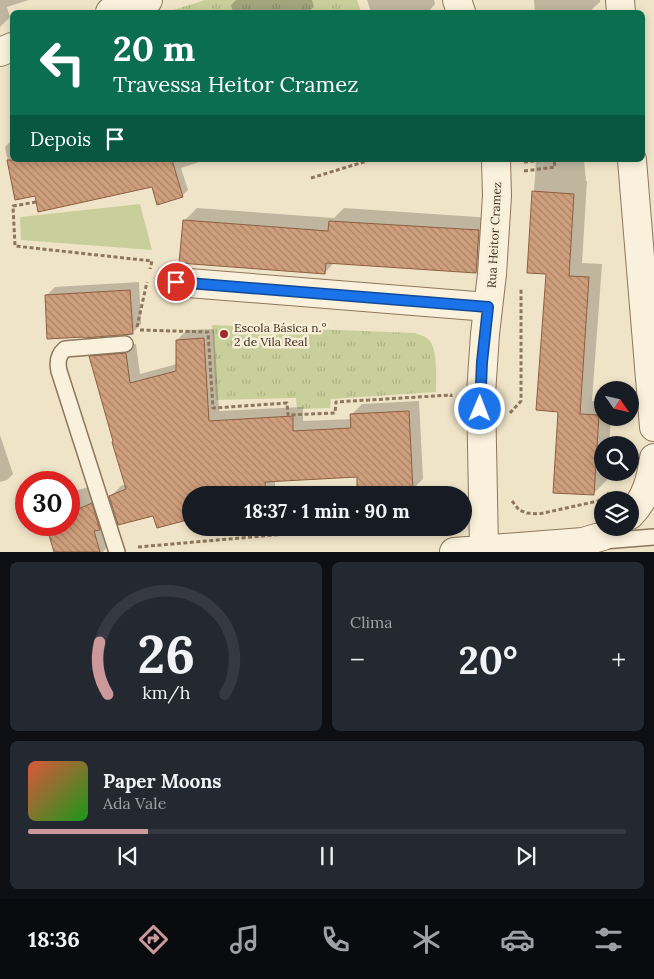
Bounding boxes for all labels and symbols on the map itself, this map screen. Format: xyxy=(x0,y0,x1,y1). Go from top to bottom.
street label: Rua Heitor Cramez xyxy=(484,182,504,288)
pin xyxy=(155,261,197,303)
place label: Escola Básica n.º 2 de Vila Real xyxy=(234,320,327,349)
marker: Escola Básica n.º 2 de Vila Real xyxy=(218,328,230,340)
north arrow xyxy=(594,381,639,426)
position arrow xyxy=(453,382,505,434)
speed limit sign: 30 xyxy=(15,471,80,536)

